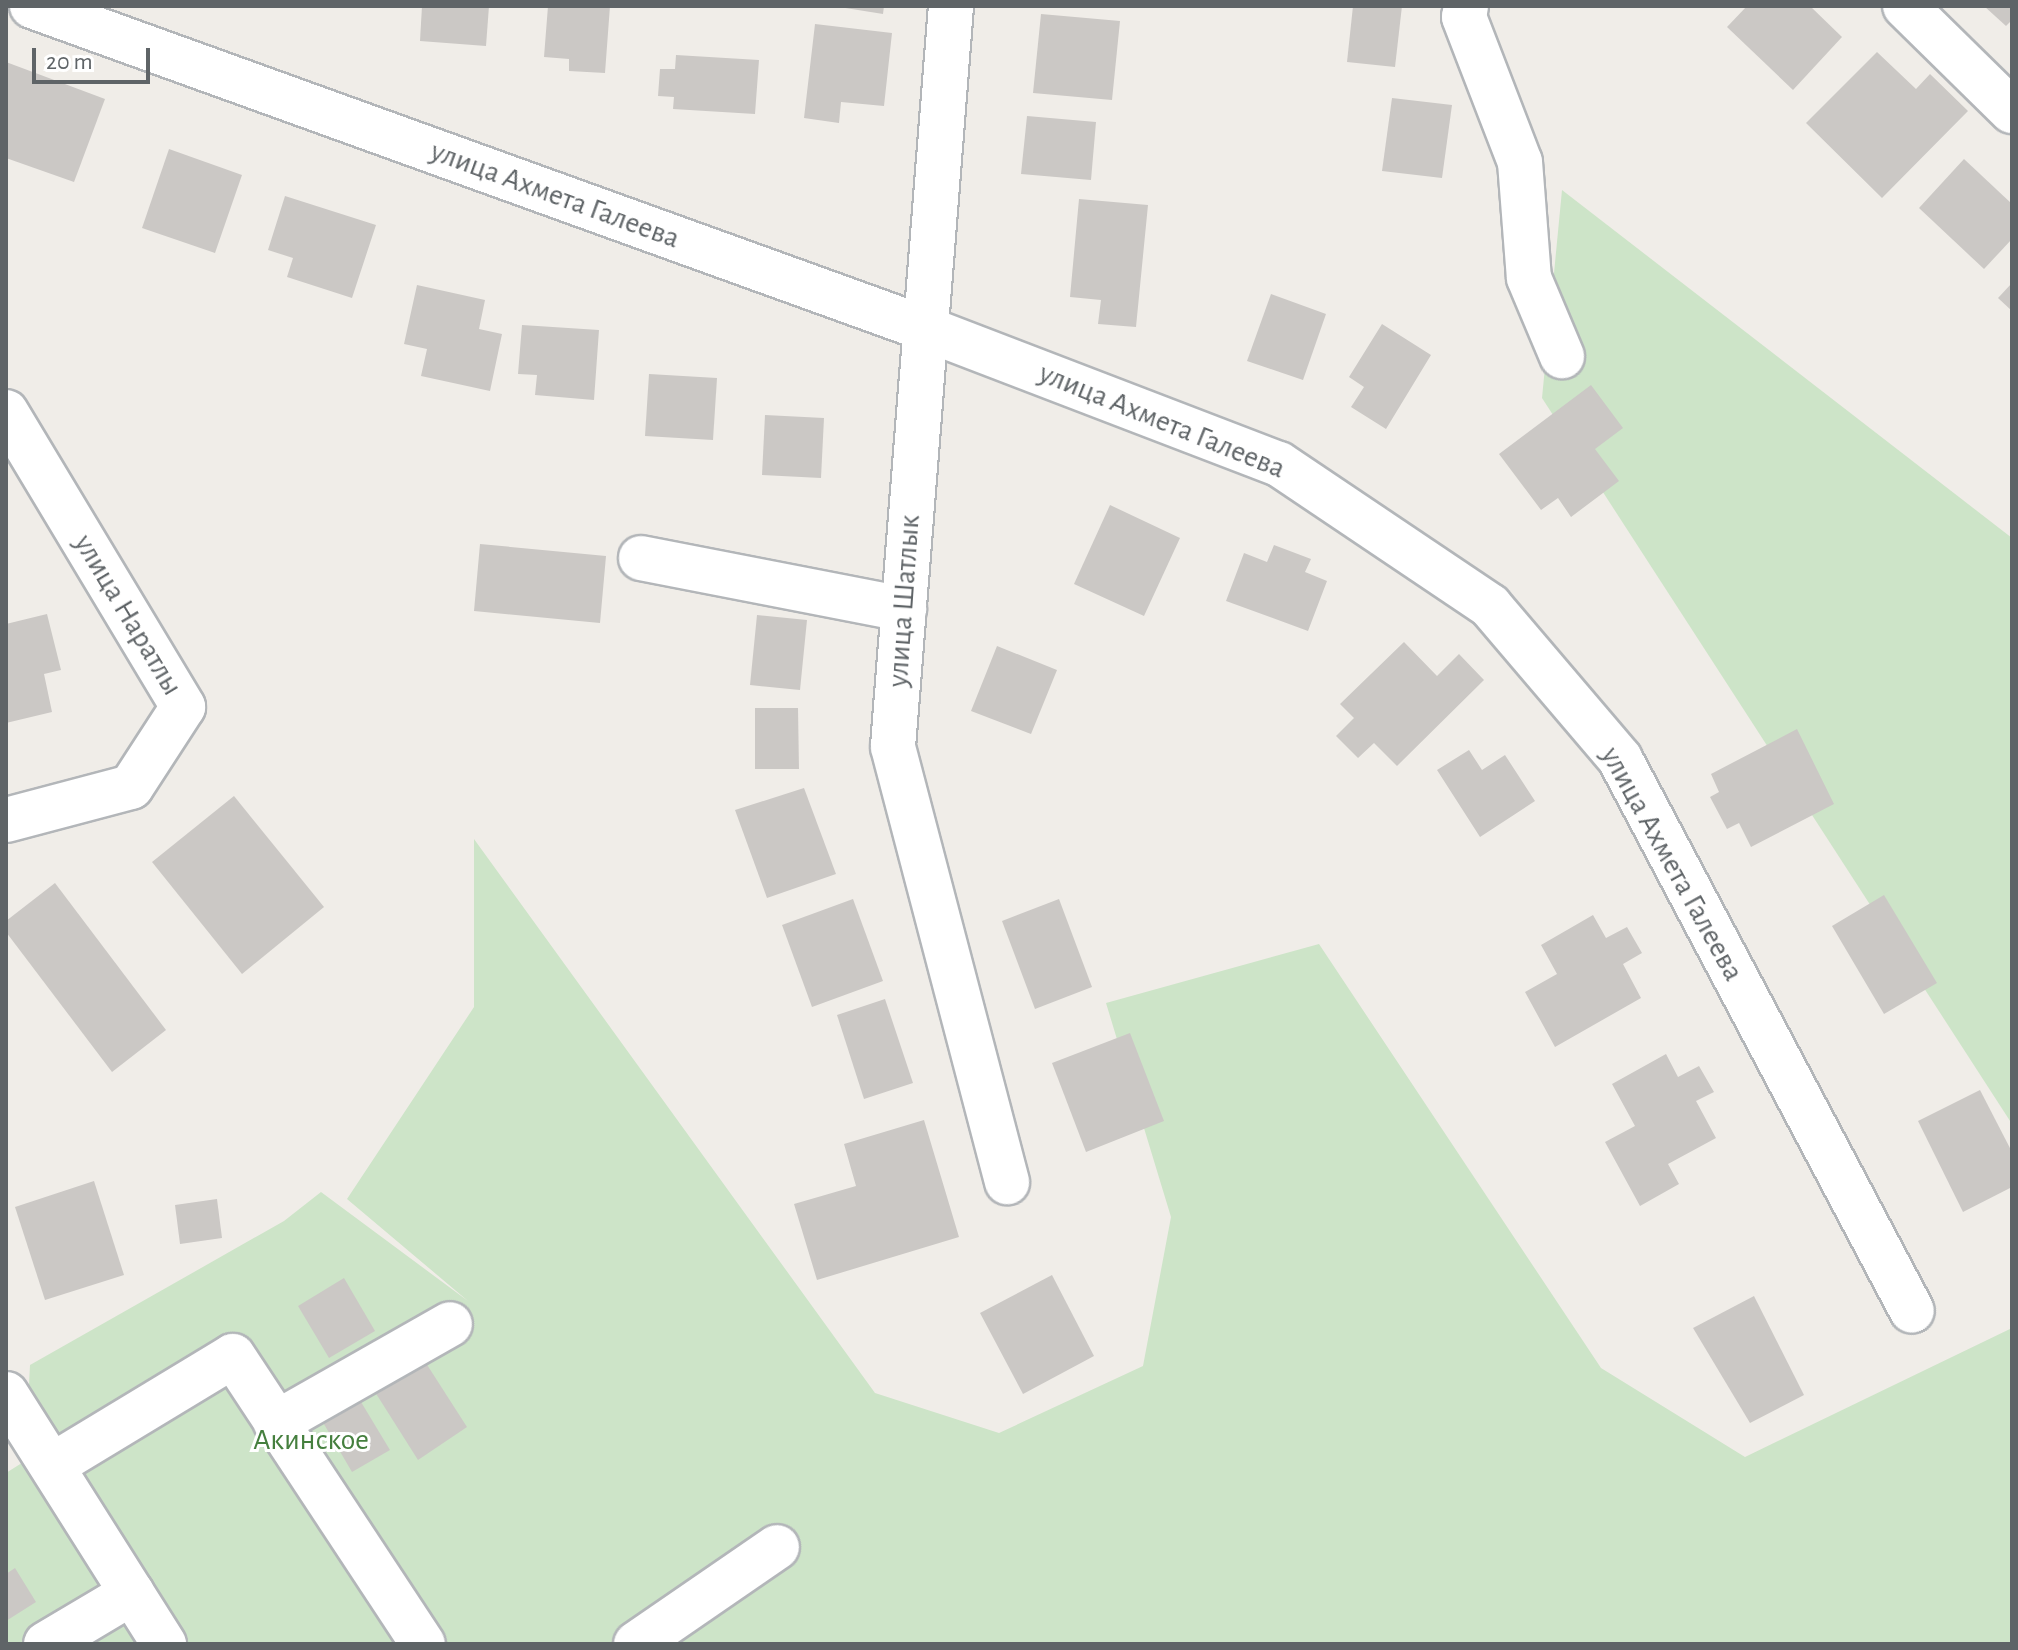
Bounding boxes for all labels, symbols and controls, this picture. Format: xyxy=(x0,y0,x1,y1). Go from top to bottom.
scale bar xyxy=(36,32,154,82)
text: 20 m xyxy=(46,50,93,74)
street label: улица Ахмета Галеева xyxy=(426,133,684,257)
street label: улица Ахмета Галеева xyxy=(1034,355,1290,487)
street label: улица Шатлык xyxy=(880,514,928,688)
street label: улица Наратлы xyxy=(66,528,190,702)
street label: улица Ахмета Галеева xyxy=(1593,741,1751,987)
park label: Акинское xyxy=(253,1422,369,1458)

